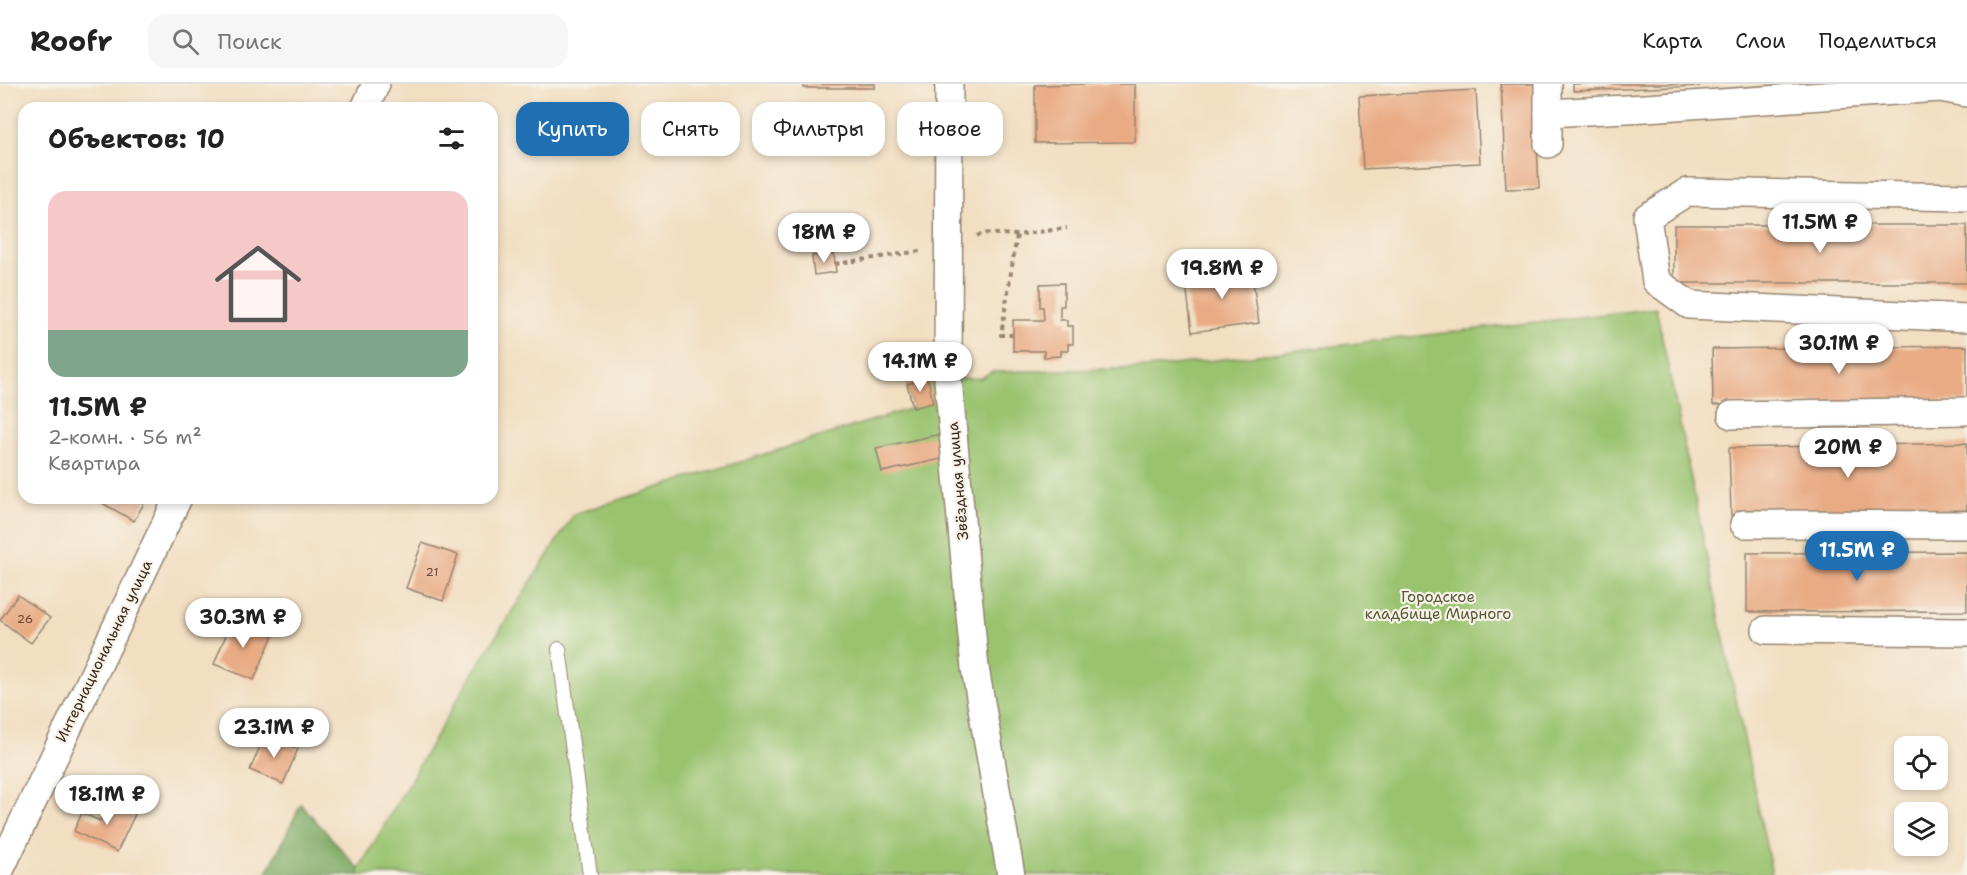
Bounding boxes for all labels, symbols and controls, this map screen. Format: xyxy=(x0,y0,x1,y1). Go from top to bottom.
search box xyxy=(148,14,568,68)
text: Roofr xyxy=(30,22,112,60)
icon: search xyxy=(169,25,202,58)
text: Поиск xyxy=(217,27,282,56)
text: Карта xyxy=(1642,27,1702,55)
text: Слои xyxy=(1735,27,1786,55)
text: Поделиться xyxy=(1819,27,1937,55)
chip: Купить xyxy=(516,102,629,156)
chip: Снять xyxy=(641,102,740,156)
chip: Фильтры xyxy=(752,102,885,156)
chip: Новое xyxy=(897,102,1003,156)
text: Объектов: 10 xyxy=(48,121,225,156)
icon: filters xyxy=(435,122,468,155)
pin: 11.5M ₽ xyxy=(1765,203,1875,254)
text: 11.5M ₽ xyxy=(1782,209,1858,235)
pin: 18M ₽ xyxy=(782,213,866,264)
text: 18M ₽ xyxy=(792,219,856,245)
icon: home xyxy=(204,230,312,338)
pin: 19.8M ₽ xyxy=(1167,249,1277,300)
text: 19.8M ₽ xyxy=(1180,255,1264,281)
pin: 30.1M ₽ xyxy=(1784,324,1894,375)
text: 30.1M ₽ xyxy=(1798,330,1880,356)
pin: 14.1M ₽ xyxy=(865,342,975,393)
text: 14.1M ₽ xyxy=(882,348,958,374)
text: 11.5M ₽ xyxy=(48,389,147,424)
street label: Звёздная улица xyxy=(943,420,973,541)
text: 2-комн. · 56 m² xyxy=(48,424,202,450)
pin: 20M ₽ xyxy=(1806,428,1890,479)
text: 20M ₽ xyxy=(1813,434,1883,460)
text: Квартира xyxy=(48,450,140,476)
pin: 11.5M ₽ xyxy=(1802,531,1912,582)
text: 11.5M ₽ xyxy=(1819,537,1895,563)
street label: Интернациональная улица xyxy=(51,556,157,745)
house number: 21 xyxy=(426,564,438,580)
park label: Городское кладбище Мирного xyxy=(1365,587,1511,624)
pin: 30.3M ₽ xyxy=(188,598,298,649)
text: 30.3M ₽ xyxy=(199,604,287,630)
house number: 26 xyxy=(17,611,33,627)
pin: 23.1M ₽ xyxy=(219,708,329,759)
text: 23.1M ₽ xyxy=(233,714,315,740)
map controls xyxy=(1894,736,1948,856)
button: locate xyxy=(1894,736,1948,790)
pin: 18.1M ₽ xyxy=(52,775,162,826)
text: 18.1M ₽ xyxy=(69,781,145,807)
button: layers xyxy=(1894,802,1948,856)

